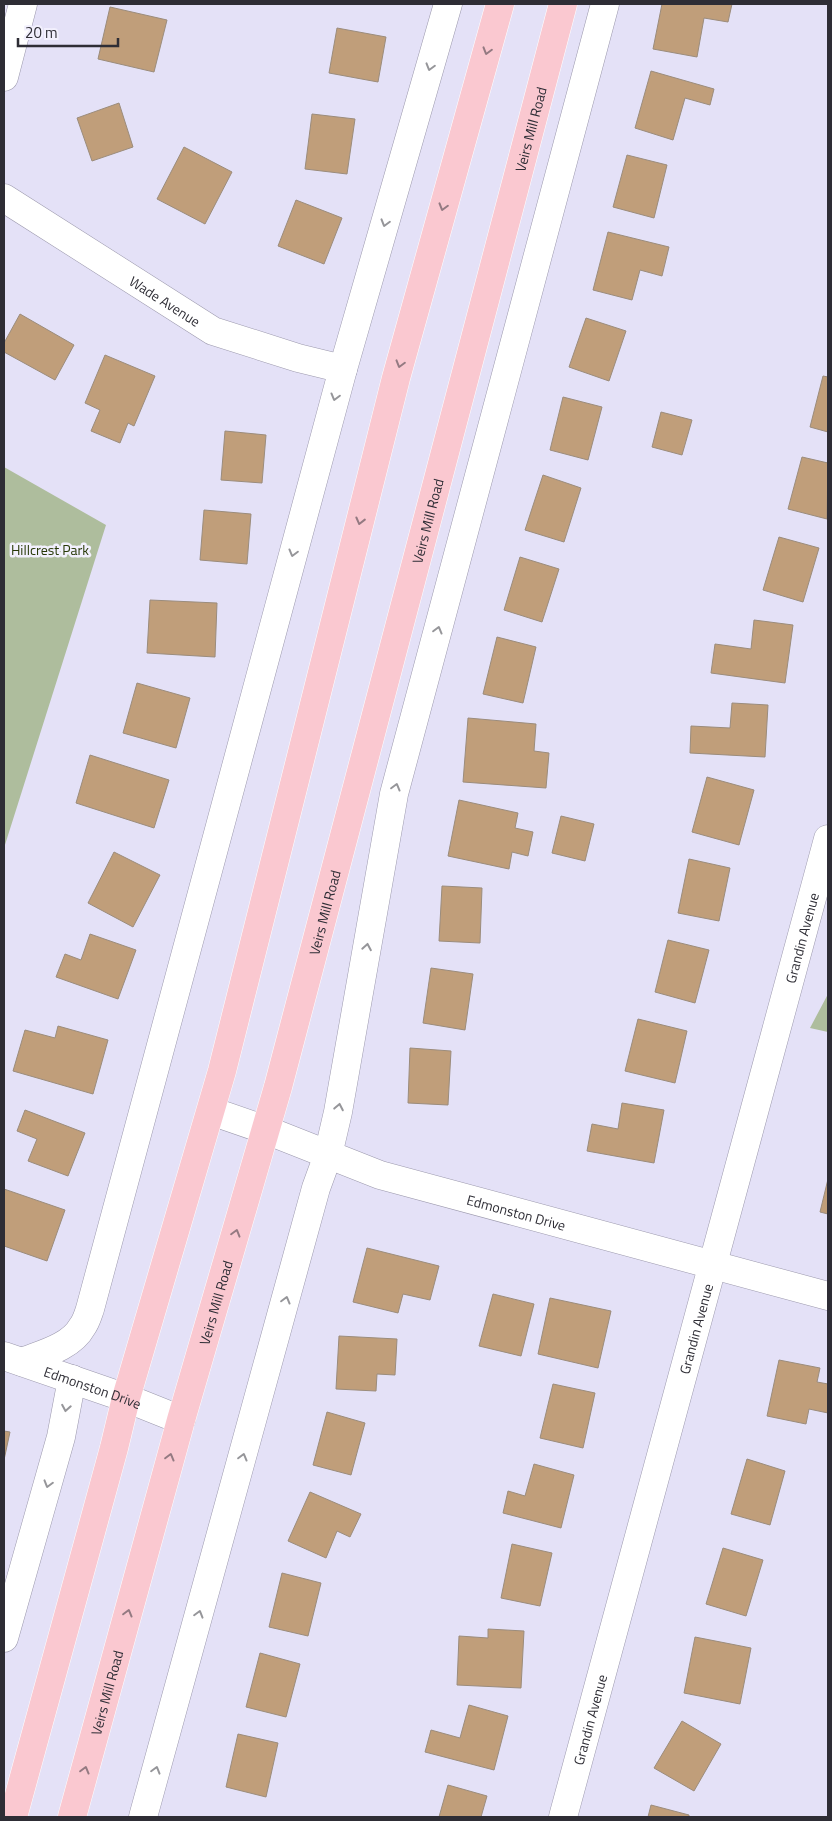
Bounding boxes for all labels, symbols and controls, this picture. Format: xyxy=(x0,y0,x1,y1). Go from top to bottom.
scale bar xyxy=(18,15,118,47)
text: 20 m xyxy=(25,21,58,44)
one-way arrow xyxy=(482,46,493,55)
one-way arrow xyxy=(425,63,435,71)
street label: Veirs Mill Road xyxy=(509,84,551,174)
one-way arrow xyxy=(439,203,449,211)
one-way arrow xyxy=(380,219,390,227)
street label: Wade Avenue xyxy=(125,270,205,331)
one-way arrow xyxy=(395,359,405,367)
one-way arrow xyxy=(330,392,341,401)
street label: Veirs Mill Road xyxy=(406,476,448,566)
one-way arrow xyxy=(355,517,366,526)
park label: Hillcrest Park xyxy=(11,539,89,560)
one-way arrow xyxy=(288,549,299,558)
one-way arrow xyxy=(432,627,442,635)
one-way arrow xyxy=(390,783,401,792)
street label: Veirs Mill Road xyxy=(303,868,345,957)
street label: Grandin Avenue xyxy=(779,890,824,985)
one-way arrow xyxy=(362,943,372,951)
one-way arrow xyxy=(333,1103,344,1112)
street label: Edmonston Drive xyxy=(464,1188,568,1235)
one-way arrow xyxy=(230,1230,240,1238)
street label: Veirs Mill Road xyxy=(193,1258,237,1347)
street label: Grandin Avenue xyxy=(673,1281,718,1376)
one-way arrow xyxy=(280,1297,290,1305)
street label: Edmonston Drive xyxy=(41,1360,145,1414)
one-way arrow xyxy=(62,1404,72,1412)
one-way arrow xyxy=(165,1453,175,1461)
one-way arrow xyxy=(237,1453,248,1462)
one-way arrow xyxy=(43,1480,53,1488)
one-way arrow xyxy=(122,1610,132,1618)
one-way arrow xyxy=(194,1610,204,1618)
street label: Veirs Mill Road xyxy=(85,1648,128,1737)
street label: Grandin Avenue xyxy=(567,1672,612,1767)
one-way arrow xyxy=(79,1766,90,1775)
one-way arrow xyxy=(150,1767,160,1775)

